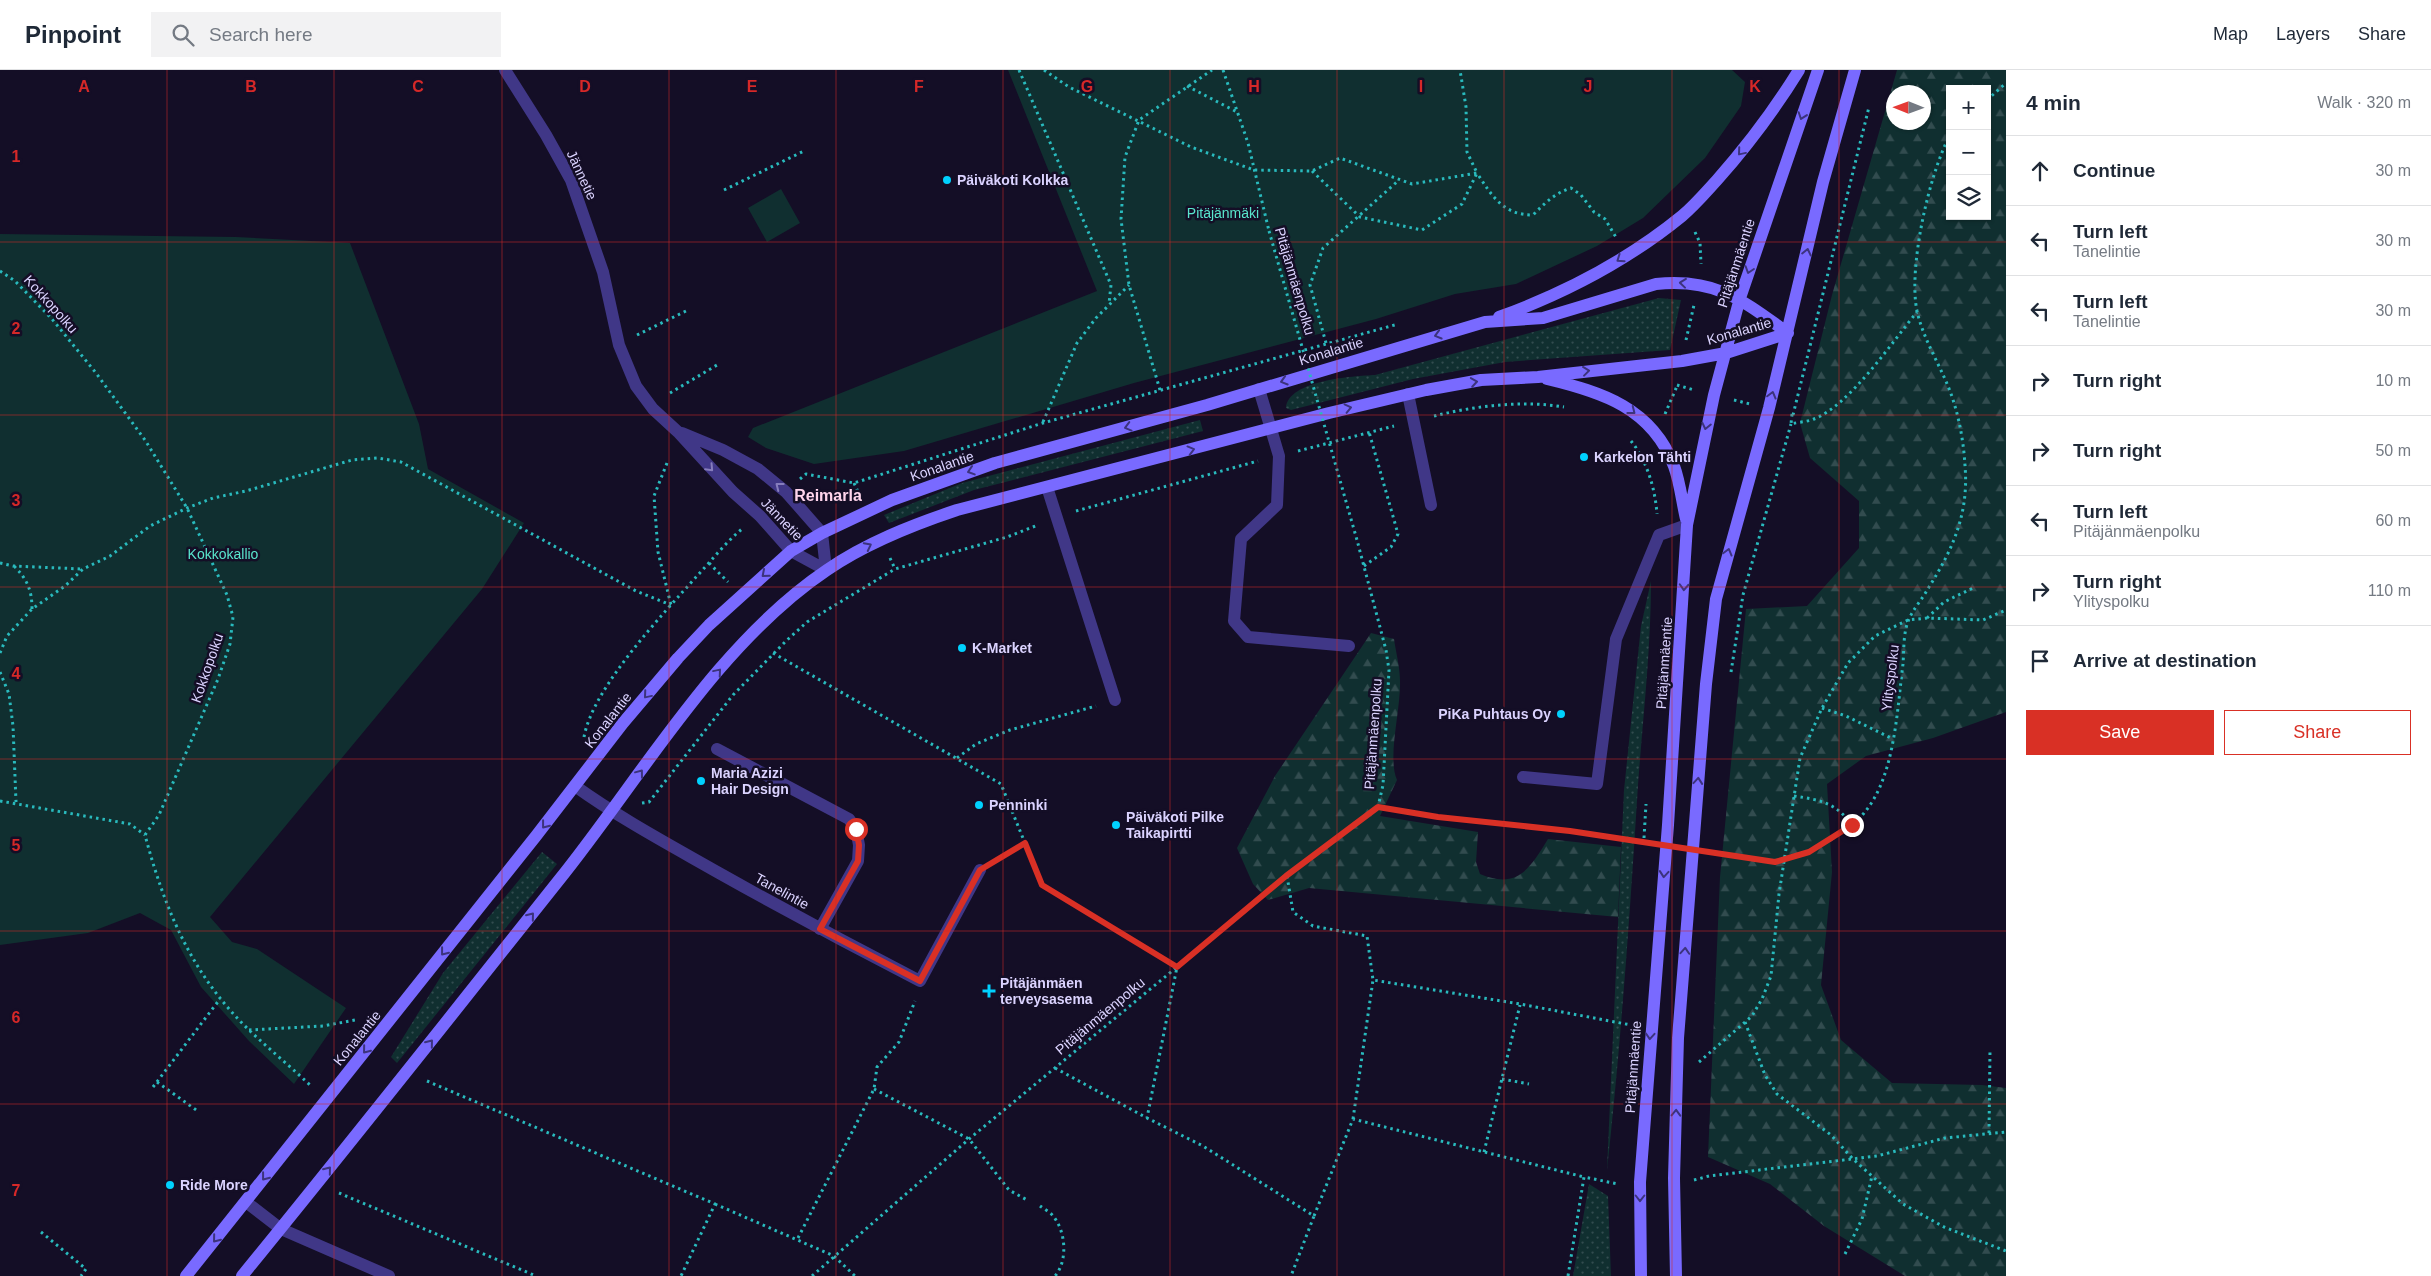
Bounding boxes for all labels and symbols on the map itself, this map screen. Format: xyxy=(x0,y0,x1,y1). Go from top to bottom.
text: A xyxy=(78,78,90,95)
text: B xyxy=(245,78,257,95)
text: C xyxy=(412,78,424,95)
text: D xyxy=(579,78,591,95)
text: E xyxy=(747,78,758,95)
text: F xyxy=(914,78,924,95)
text: G xyxy=(1081,78,1093,95)
text: H xyxy=(1248,78,1260,95)
text: I xyxy=(1419,78,1423,95)
text: J xyxy=(1584,78,1592,95)
text: K xyxy=(1749,78,1761,95)
north arrow xyxy=(1886,85,1931,130)
one-way arrow xyxy=(1798,111,1808,120)
one-way arrow xyxy=(1737,147,1746,156)
text: 1 xyxy=(12,148,21,165)
street label: Jännetie xyxy=(564,148,601,203)
place label: Päiväkoti Kolkka xyxy=(957,172,1068,188)
marker: Päiväkoti Kolkka xyxy=(941,174,953,186)
park label: Pitäjänmäki xyxy=(1187,205,1259,221)
street label: Pitäjänmäentie xyxy=(1714,216,1758,310)
street label: Pitäjänmäenpolku xyxy=(1272,225,1318,337)
one-way arrow xyxy=(1801,247,1812,256)
one-way arrow xyxy=(1616,253,1625,262)
one-way arrow xyxy=(1744,265,1754,273)
street label: Kokkopolku xyxy=(21,272,81,336)
one-way arrow xyxy=(1679,278,1687,289)
street label: Konalantie xyxy=(1705,314,1773,348)
text: 2 xyxy=(12,320,21,337)
one-way arrow xyxy=(1434,330,1443,340)
street label: Konalantie xyxy=(1297,334,1365,368)
one-way arrow xyxy=(1583,366,1591,377)
one-way arrow xyxy=(1280,376,1288,386)
one-way arrow xyxy=(1469,377,1478,387)
one-way arrow xyxy=(1766,391,1777,400)
one-way arrow xyxy=(1344,404,1352,414)
one-way arrow xyxy=(1626,406,1635,414)
one-way arrow xyxy=(1124,421,1132,431)
one-way arrow xyxy=(1702,422,1712,431)
one-way arrow xyxy=(1187,445,1196,456)
street label: Konalantie xyxy=(908,448,976,484)
place label: Karkelon Tähti xyxy=(1594,449,1691,465)
marker: Karkelon Tähti xyxy=(1578,451,1590,463)
one-way arrow xyxy=(704,463,713,472)
one-way arrow xyxy=(968,465,976,475)
one-way arrow xyxy=(776,483,785,491)
district label: Reimarla xyxy=(794,487,862,504)
text: 3 xyxy=(12,492,21,509)
street label: Jännetie xyxy=(758,494,806,544)
one-way arrow xyxy=(863,542,872,552)
park label: Kokkokallio xyxy=(188,546,259,562)
one-way arrow xyxy=(1722,547,1733,556)
one-way arrow xyxy=(761,568,770,577)
one-way arrow xyxy=(1678,583,1689,591)
street label: Pitäjänmäentie xyxy=(1653,616,1675,710)
street label: Kokkopolku xyxy=(188,631,226,705)
place label: K-Market xyxy=(972,640,1032,656)
marker: K-Market xyxy=(956,642,968,654)
street label: Ylityspolku xyxy=(1878,644,1902,712)
text: 4 xyxy=(12,665,21,682)
one-way arrow xyxy=(713,669,721,678)
street label: Pitäjänmäenpolku xyxy=(1361,678,1385,790)
street label: Konalantie xyxy=(581,689,635,751)
one-way arrow xyxy=(643,690,652,699)
place label: PiKa Puhtaus Oy xyxy=(1438,706,1551,722)
marker: PiKa Puhtaus Oy xyxy=(1555,708,1567,720)
place label: Maria Azizi Hair Design xyxy=(711,765,789,797)
one-way arrow xyxy=(634,770,642,779)
marker: Maria Azizi Hair Design xyxy=(695,775,707,787)
one-way arrow xyxy=(1692,777,1703,785)
place label: Penninki xyxy=(989,797,1047,813)
marker: Penninki xyxy=(973,799,985,811)
place label: Päiväkoti Pilke Taikapirtti xyxy=(1126,809,1224,841)
route end xyxy=(1841,814,1864,837)
route start xyxy=(845,818,868,841)
one-way arrow xyxy=(542,819,551,829)
marker: Päiväkoti Pilke Taikapirtti xyxy=(1110,819,1122,831)
text: 5 xyxy=(12,837,21,854)
street label: Tanelintie xyxy=(752,870,812,912)
one-way arrow xyxy=(1659,870,1670,878)
one-way arrow xyxy=(525,913,533,922)
one-way arrow xyxy=(442,946,450,955)
one-way arrow xyxy=(1679,947,1690,955)
street label: Pitäjänmäenpolku xyxy=(1052,974,1148,1058)
place label: Pitäjänmäen terveysasema xyxy=(1000,975,1093,1007)
marker: Pitäjänmäen terveysasema xyxy=(982,984,996,998)
street label: Konalantie xyxy=(330,1007,384,1069)
text: 6 xyxy=(12,1009,21,1026)
street label: Pitäjänmäentie xyxy=(1622,1020,1644,1114)
one-way arrow xyxy=(1645,1032,1656,1040)
one-way arrow xyxy=(424,1040,432,1049)
one-way arrow xyxy=(363,1044,372,1054)
one-way arrow xyxy=(1671,1109,1681,1117)
one-way arrow xyxy=(322,1167,330,1176)
one-way arrow xyxy=(262,1171,270,1180)
place label: Ride More xyxy=(180,1177,248,1193)
marker: Ride More xyxy=(164,1179,176,1191)
text: 7 xyxy=(12,1182,21,1199)
one-way arrow xyxy=(1635,1194,1645,1202)
one-way arrow xyxy=(213,1233,221,1242)

